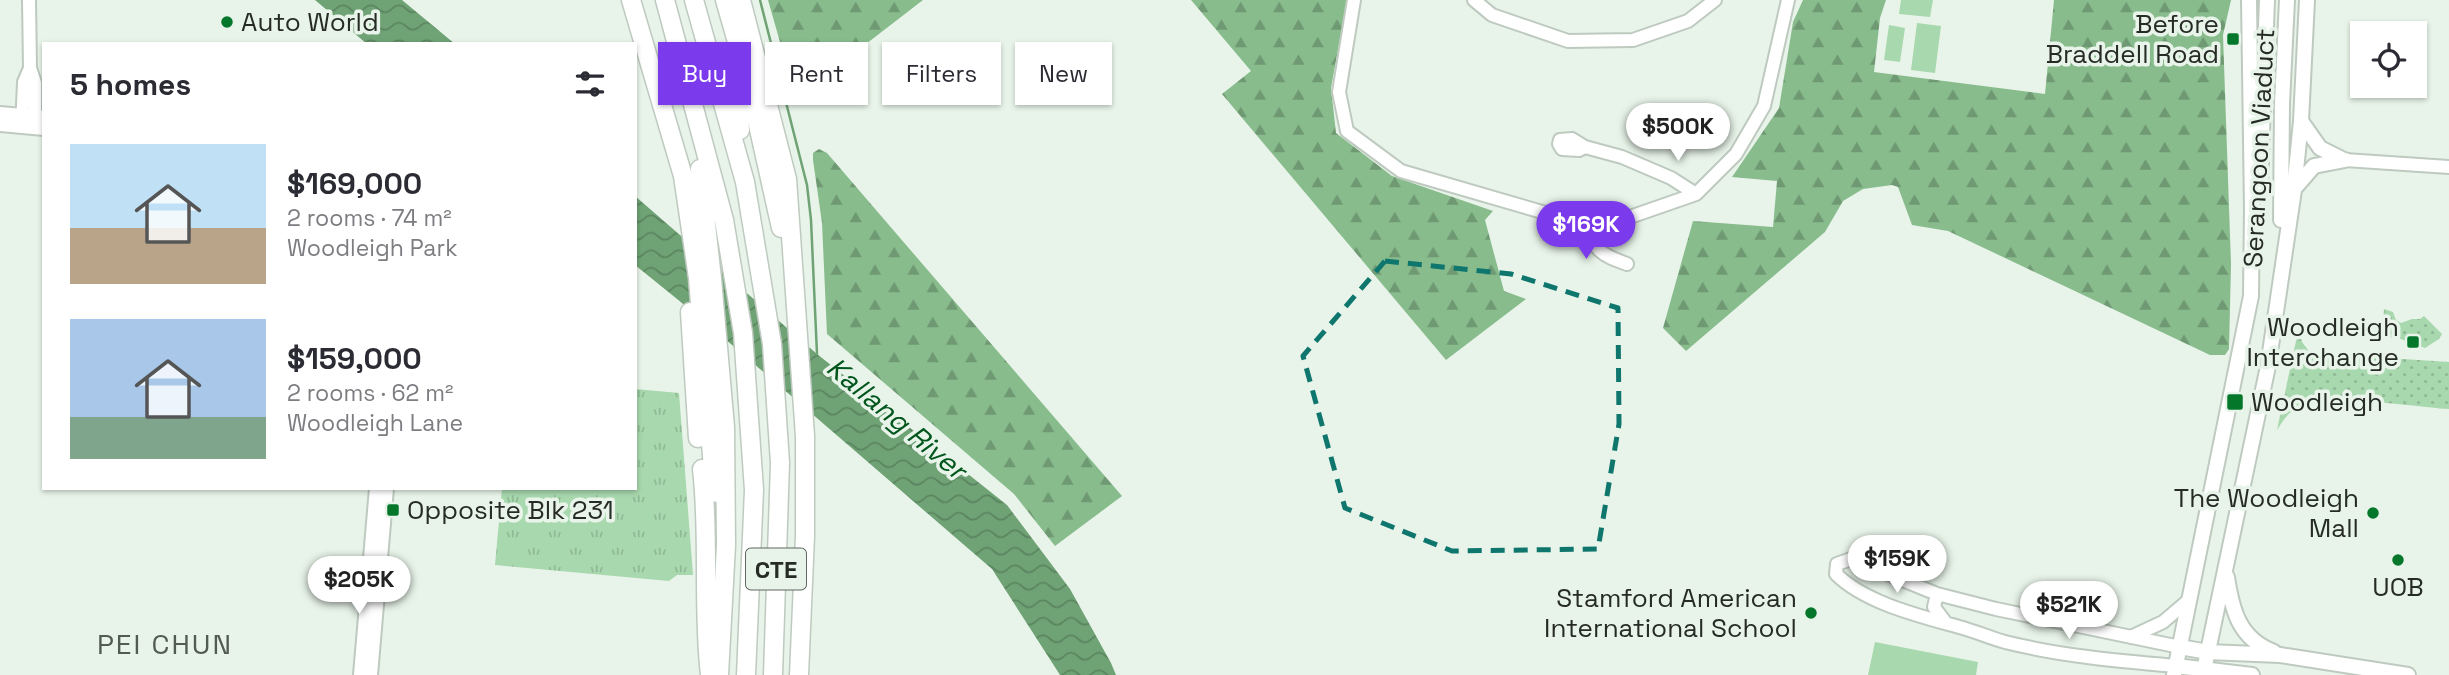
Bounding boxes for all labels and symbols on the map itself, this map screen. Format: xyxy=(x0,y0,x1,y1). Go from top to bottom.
place label: Auto World xyxy=(241,5,379,39)
place label: Before Braddell Road xyxy=(2046,7,2219,71)
marker: Auto World xyxy=(219,14,235,30)
street label: Serangoon Viaduct xyxy=(2236,28,2282,268)
marker: Before Braddell Road xyxy=(2225,31,2241,47)
pin: $500K xyxy=(1629,104,1727,163)
pin: $169K xyxy=(1537,202,1635,261)
place label: Woodleigh Interchange xyxy=(2246,310,2399,374)
marker: Woodleigh Interchange xyxy=(2405,334,2421,350)
water label: Kallang River xyxy=(820,349,977,489)
place label: Woodleigh xyxy=(2251,385,2383,419)
marker: Woodleigh xyxy=(2225,392,2245,412)
place label: The Woodleigh Mall xyxy=(2174,481,2359,545)
place label: Opposite Blk 231 xyxy=(407,493,614,527)
marker: Opposite Blk 231 xyxy=(385,502,401,518)
marker: The Woodleigh Mall xyxy=(2365,505,2381,521)
pin: $159K xyxy=(1848,536,1946,595)
road number: CTE xyxy=(746,548,806,590)
marker: UOB xyxy=(2390,552,2406,568)
pin: $205K xyxy=(310,556,408,616)
place label: UOB xyxy=(2372,570,2424,604)
place label: Stamford American International School xyxy=(1544,581,1797,645)
pin: $521K xyxy=(2020,582,2118,641)
marker: Stamford American International School xyxy=(1803,605,1819,621)
district label: PEI CHUN xyxy=(97,626,233,662)

